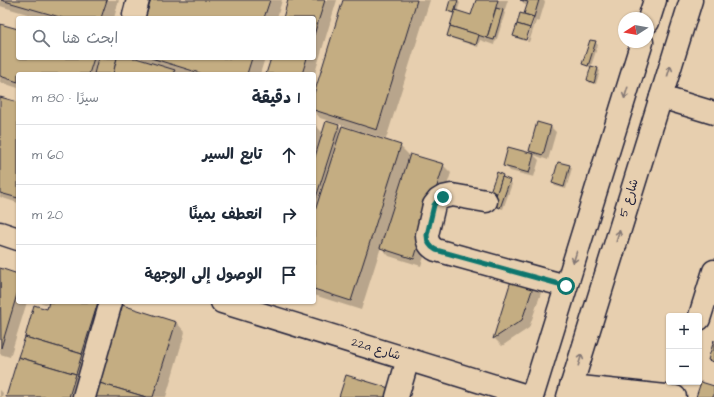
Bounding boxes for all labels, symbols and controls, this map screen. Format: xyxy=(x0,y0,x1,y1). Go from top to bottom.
north arrow xyxy=(618,12,654,48)
search box xyxy=(16,16,316,60)
icon: search xyxy=(30,27,52,49)
text: ابحث هنا xyxy=(62,28,118,49)
one-way arrow xyxy=(665,65,673,77)
text: 1 دقيقة xyxy=(252,86,300,110)
one-way arrow xyxy=(622,86,629,99)
text: سيرًا · 80 m xyxy=(32,89,99,107)
text: تابع السير xyxy=(203,144,262,165)
icon: ahead xyxy=(278,144,300,166)
text: 60 m xyxy=(32,146,64,164)
street label: شارع 5 xyxy=(615,177,643,219)
route end xyxy=(434,188,452,206)
text: انعطف يمينًا xyxy=(189,204,262,225)
icon: right xyxy=(278,204,300,226)
text: 20 m xyxy=(32,206,63,224)
one-way arrow xyxy=(615,229,622,242)
one-way arrow xyxy=(571,251,579,263)
text: الوصول إلى الوجهة xyxy=(145,264,262,285)
icon: arrive xyxy=(278,264,300,286)
route start xyxy=(557,277,575,295)
map controls xyxy=(666,313,702,385)
button: + xyxy=(666,313,702,349)
street label: 22a شارع xyxy=(349,333,403,365)
button: − xyxy=(666,349,702,385)
one-way arrow xyxy=(577,353,584,366)

